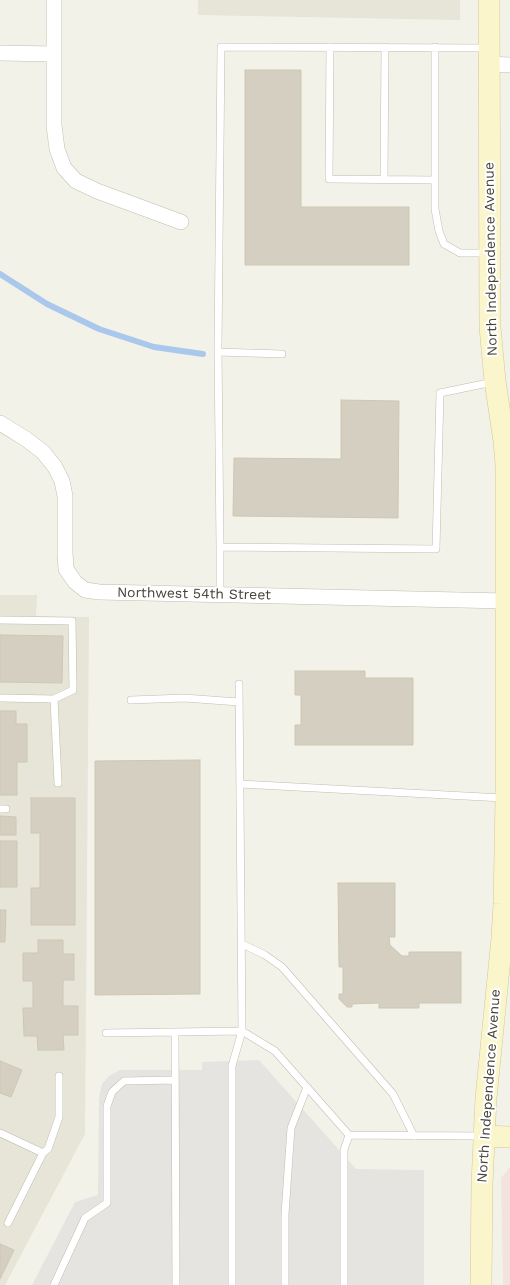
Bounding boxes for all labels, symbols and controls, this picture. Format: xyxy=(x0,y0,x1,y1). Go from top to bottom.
street label: North Independence Avenue xyxy=(481,162,501,356)
street label: Northwest 54th Street xyxy=(117,584,271,604)
street label: North Independence Avenue xyxy=(474,989,504,1183)

